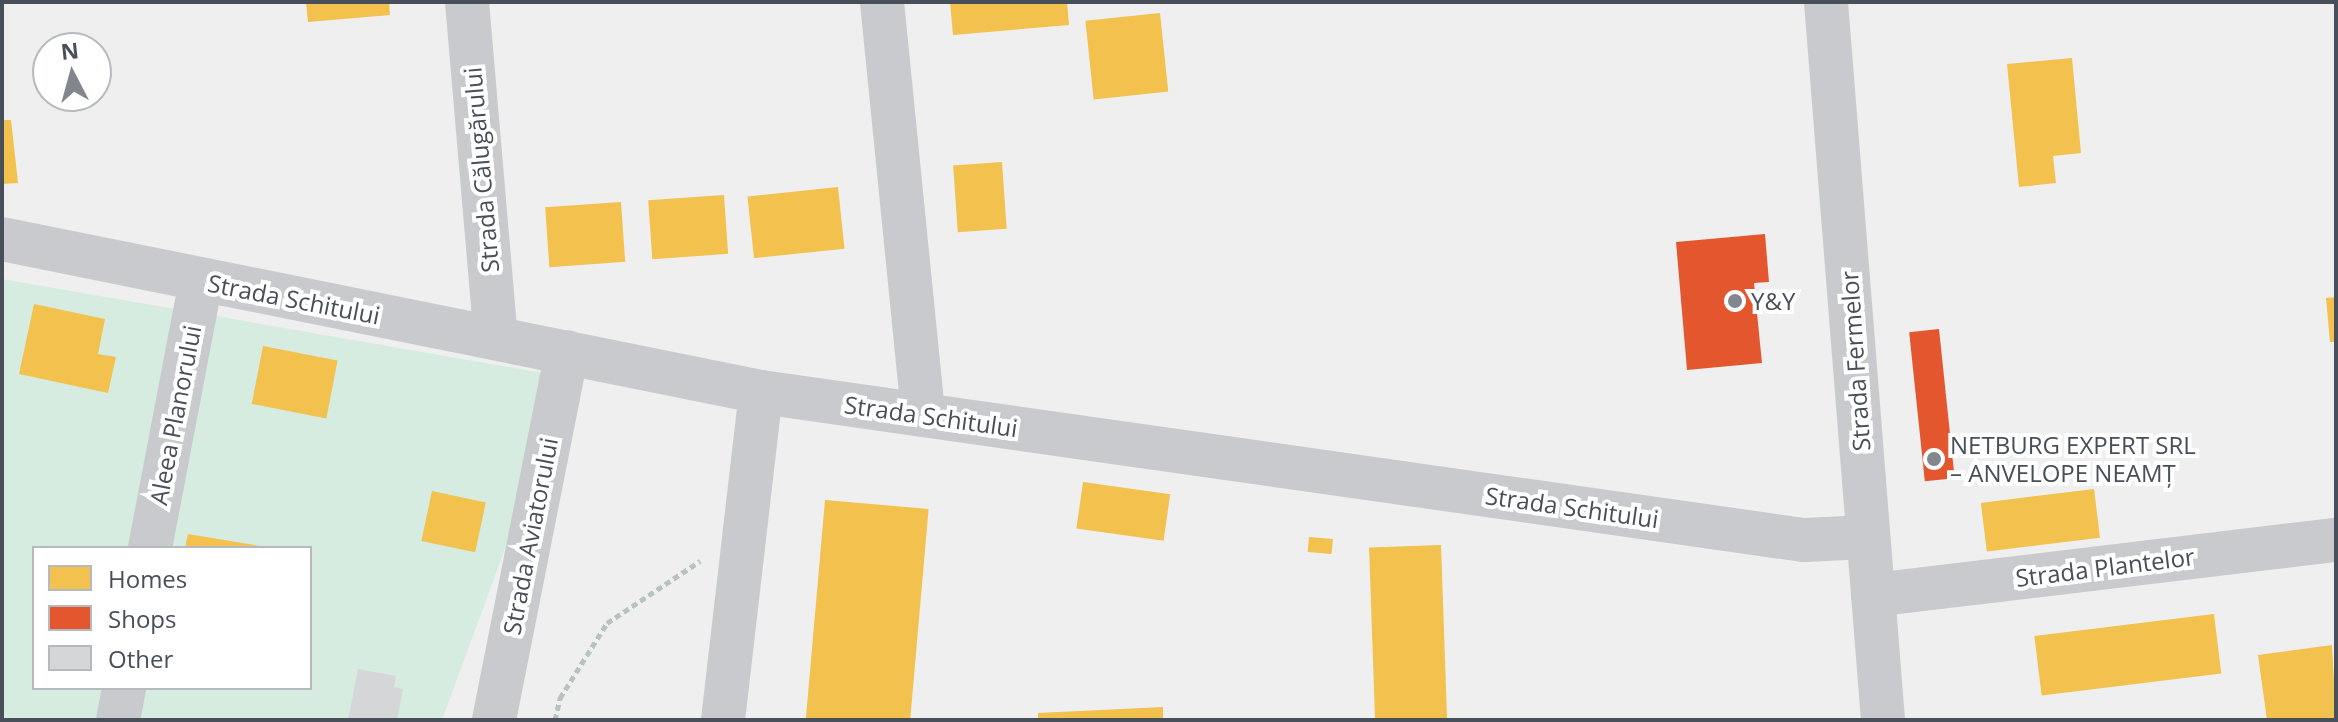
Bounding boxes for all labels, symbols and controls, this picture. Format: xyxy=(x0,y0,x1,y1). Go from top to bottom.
north arrow xyxy=(32,32,112,112)
text: N xyxy=(59,34,80,66)
street label: Strada Călugărului xyxy=(458,66,504,274)
street label: Strada Schitului xyxy=(206,268,382,330)
street label: Strada Fermelor xyxy=(1834,270,1876,452)
place label: Y&Y xyxy=(1751,287,1795,315)
marker: Y&Y xyxy=(1726,292,1744,310)
street label: Aleea Planorului xyxy=(143,323,207,507)
street label: Strada Schitului xyxy=(843,390,1019,442)
place label: NETBURG EXPERT SRL – ANVELOPE NEAMȚ xyxy=(1950,431,2196,487)
street label: Strada Aviatorului xyxy=(497,435,563,637)
marker: NETBURG EXPERT SRL – ANVELOPE NEAMȚ xyxy=(1925,450,1943,468)
street label: Strada Schitului xyxy=(1484,481,1660,533)
street label: Strada Plantelor xyxy=(2014,542,2196,592)
legend xyxy=(32,546,312,690)
text: Homes xyxy=(108,562,187,595)
text: Shops xyxy=(108,602,176,635)
text: Other xyxy=(108,642,173,675)

